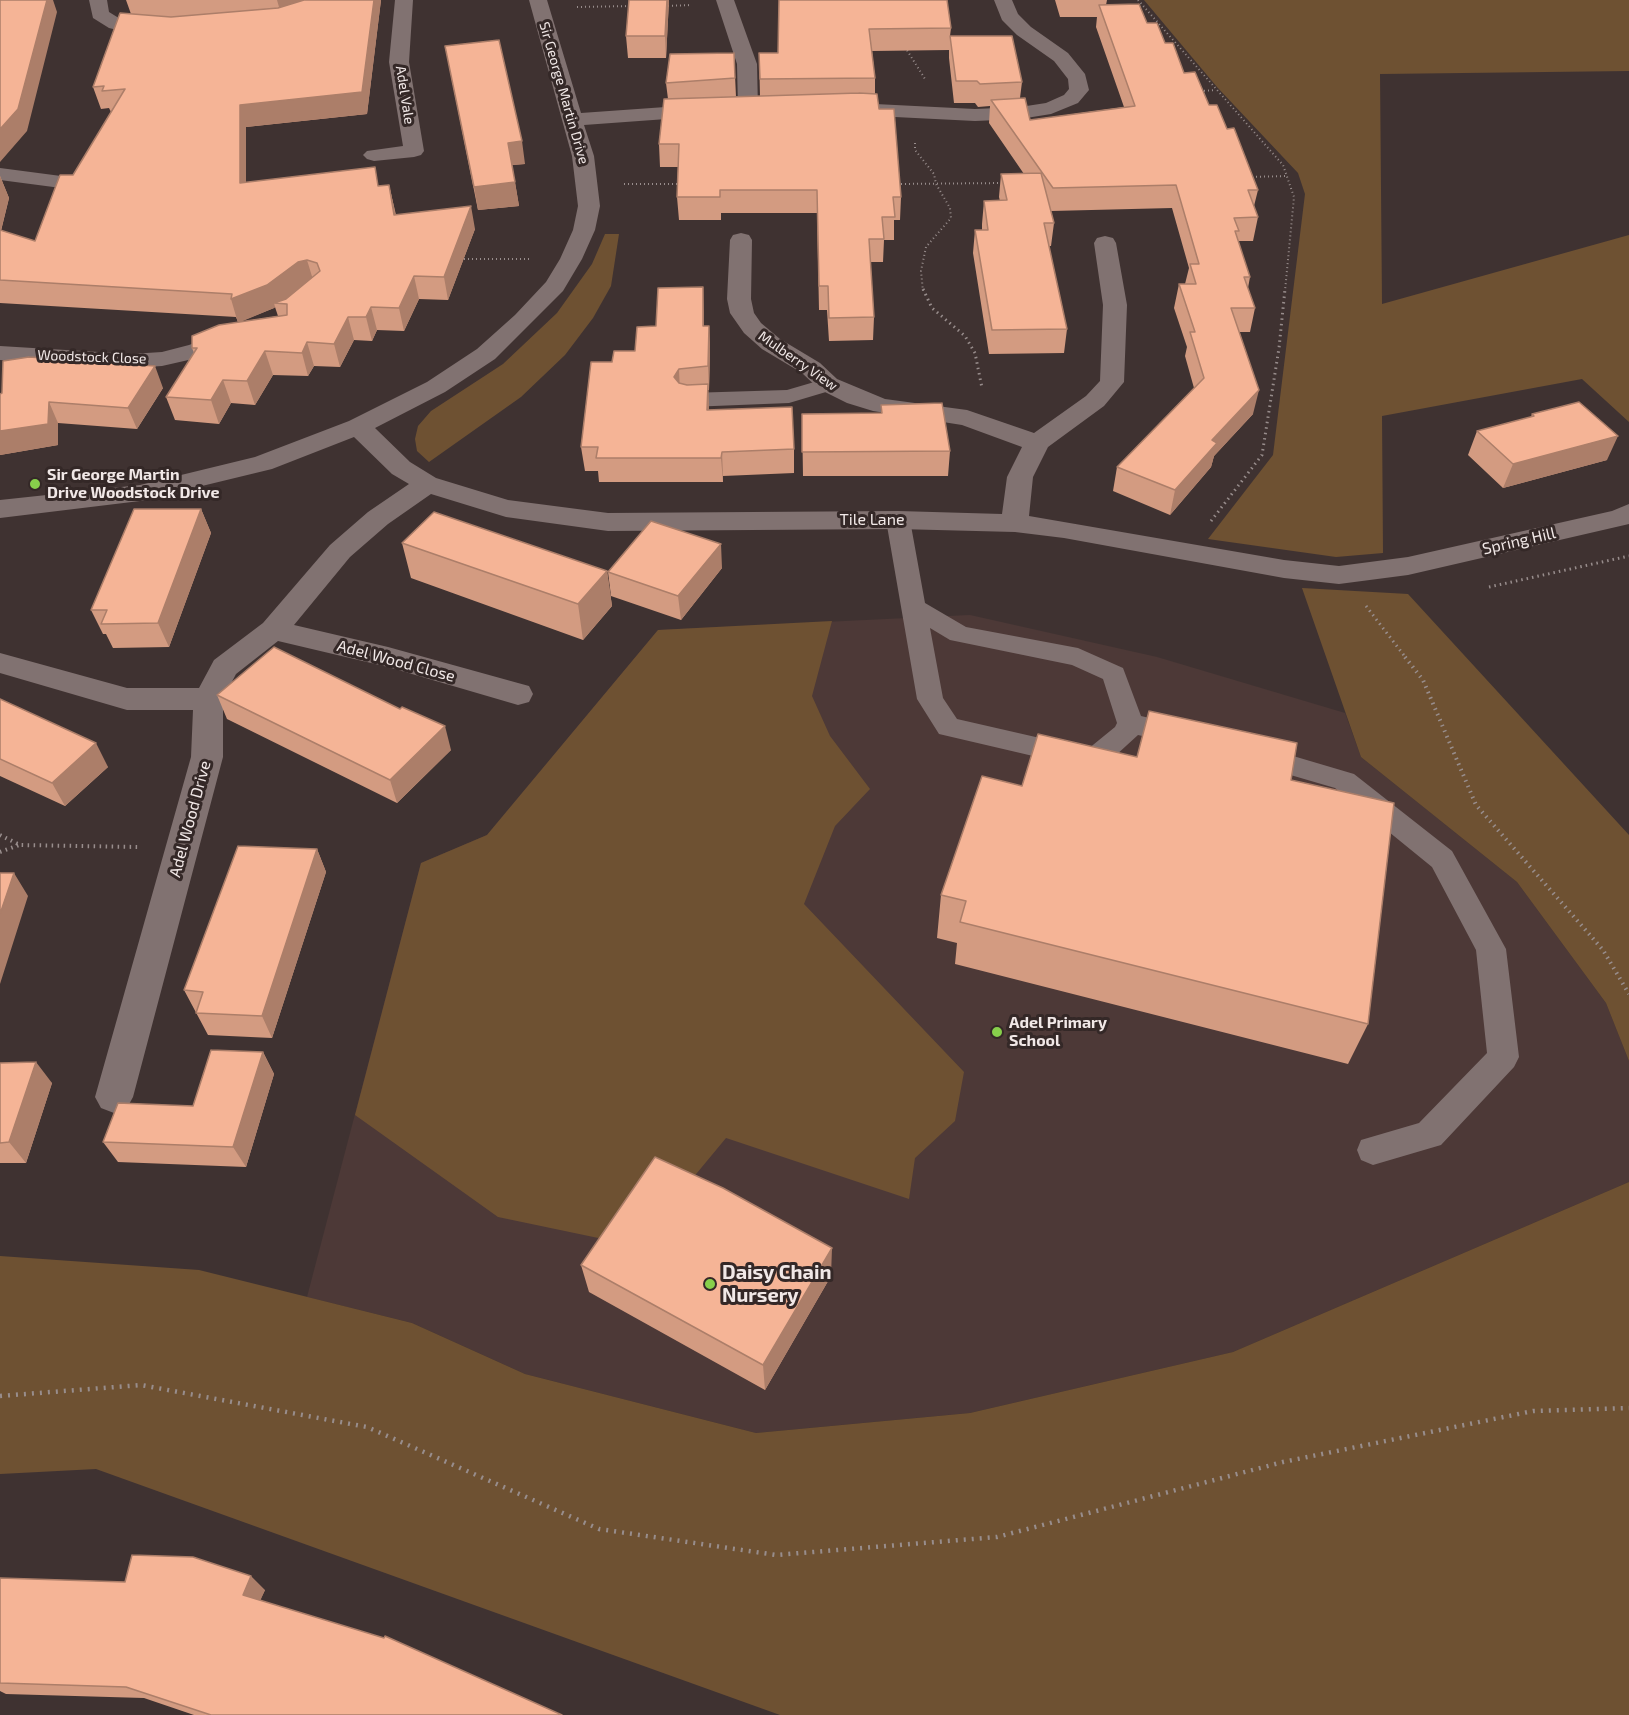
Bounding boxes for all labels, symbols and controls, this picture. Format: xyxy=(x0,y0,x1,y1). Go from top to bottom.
street label: Sir George Martin Drive xyxy=(536,20,592,166)
street label: Adel Vale xyxy=(392,65,418,125)
street label: Mulberry View xyxy=(755,328,841,394)
street label: Woodstock Close xyxy=(37,347,147,367)
place label: Sir George Martin Drive Woodstock Drive xyxy=(47,465,220,503)
marker: Sir George Martin Drive Woodstock Drive xyxy=(28,477,42,491)
street label: Tile Lane xyxy=(839,510,905,530)
street label: Spring Hill xyxy=(1481,523,1557,559)
street label: Adel Wood Close xyxy=(335,636,457,686)
street label: Adel Wood Drive xyxy=(165,759,215,879)
place label: Adel Primary School xyxy=(1009,1013,1107,1051)
marker: Adel Primary School xyxy=(990,1025,1004,1039)
place label: Daisy Chain Nursery xyxy=(722,1260,831,1307)
marker: Daisy Chain Nursery xyxy=(703,1277,717,1291)

